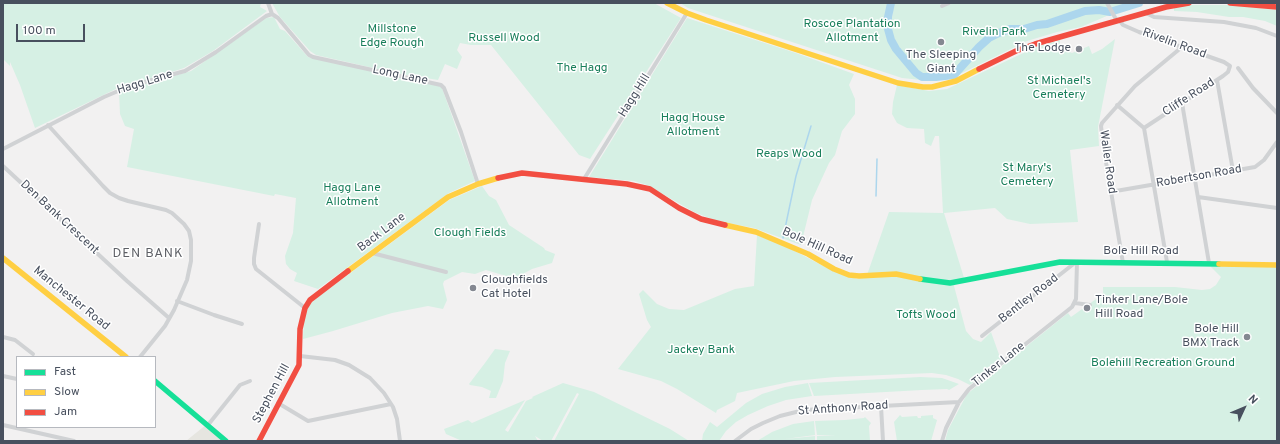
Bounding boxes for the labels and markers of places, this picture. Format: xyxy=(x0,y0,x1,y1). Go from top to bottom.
marker: The Sleeping Giant xyxy=(936,37,946,47)
place label: The Lodge xyxy=(1014,42,1071,56)
marker: The Lodge xyxy=(1074,44,1084,54)
place label: The Sleeping Giant xyxy=(906,49,976,77)
place label: Cloughfields Cat Hotel xyxy=(481,274,548,302)
marker: Cloughfields Cat Hotel xyxy=(468,283,478,293)
place label: Tinker Lane/Bole Hill Road xyxy=(1095,294,1188,322)
marker: Tinker Lane/Bole Hill Road xyxy=(1082,303,1092,313)
place label: Bole Hill BMX Track xyxy=(1182,323,1239,351)
marker: Bole Hill BMX Track xyxy=(1242,332,1252,342)

